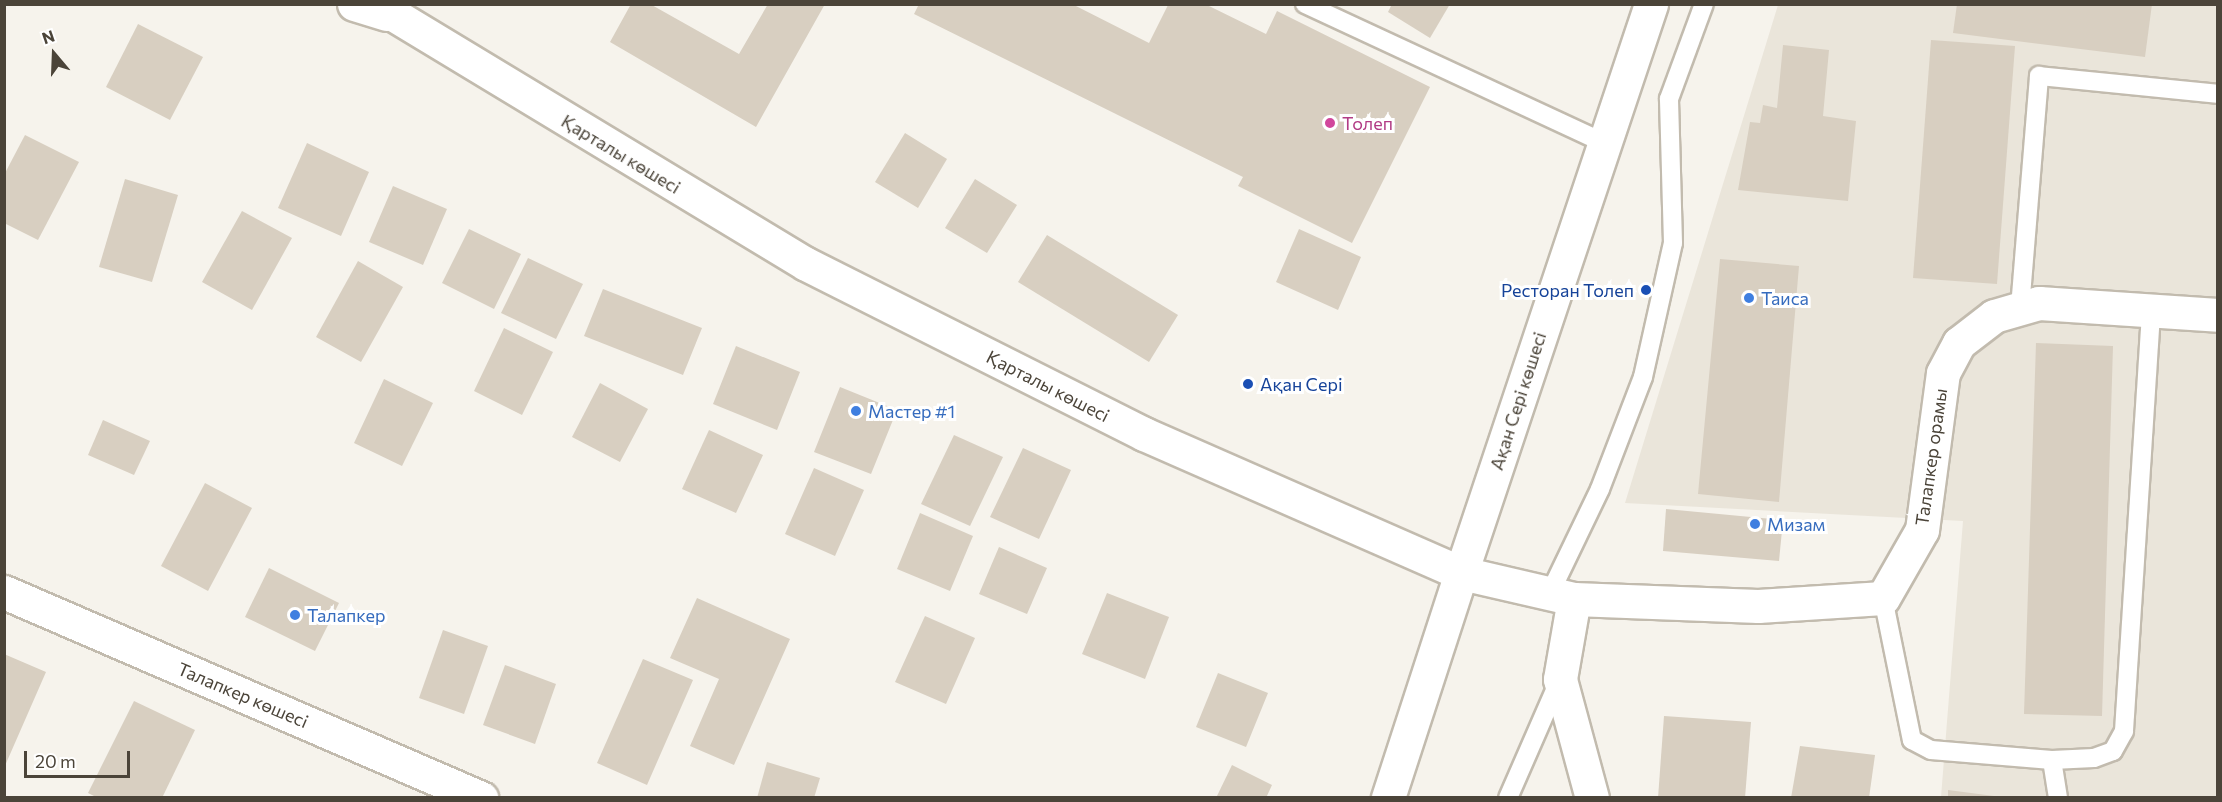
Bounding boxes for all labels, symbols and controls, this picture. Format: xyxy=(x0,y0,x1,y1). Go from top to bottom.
north arrow xyxy=(24,24,84,84)
text: N xyxy=(39,26,57,47)
street label: Қарталы көшесі xyxy=(558,110,684,198)
place label: Толеп xyxy=(1342,112,1393,134)
marker: Толеп xyxy=(1323,116,1337,130)
place label: Ресторан Толеп xyxy=(1501,279,1634,301)
marker: Ресторан Толеп xyxy=(1639,283,1653,297)
place label: Таиса xyxy=(1761,287,1809,309)
marker: Таиса xyxy=(1742,291,1756,305)
street label: Ақан Сері көшесі xyxy=(1485,329,1551,473)
street label: Қарталы көшесі xyxy=(983,346,1113,426)
place label: Ақан Серi xyxy=(1260,373,1343,395)
marker: Ақан Серi xyxy=(1241,377,1255,391)
street label: Талапкер орамы xyxy=(1911,387,1951,527)
place label: Мастер #1 xyxy=(868,400,955,422)
marker: Мастер #1 xyxy=(849,404,863,418)
place label: Мизам xyxy=(1767,513,1825,535)
marker: Мизам xyxy=(1748,517,1762,531)
place label: Талапкер xyxy=(307,604,386,626)
marker: Талапкер xyxy=(288,608,302,622)
street label: Талапкер көшесі xyxy=(174,658,312,732)
scale bar xyxy=(27,739,134,777)
text: 20 m xyxy=(35,750,76,772)

